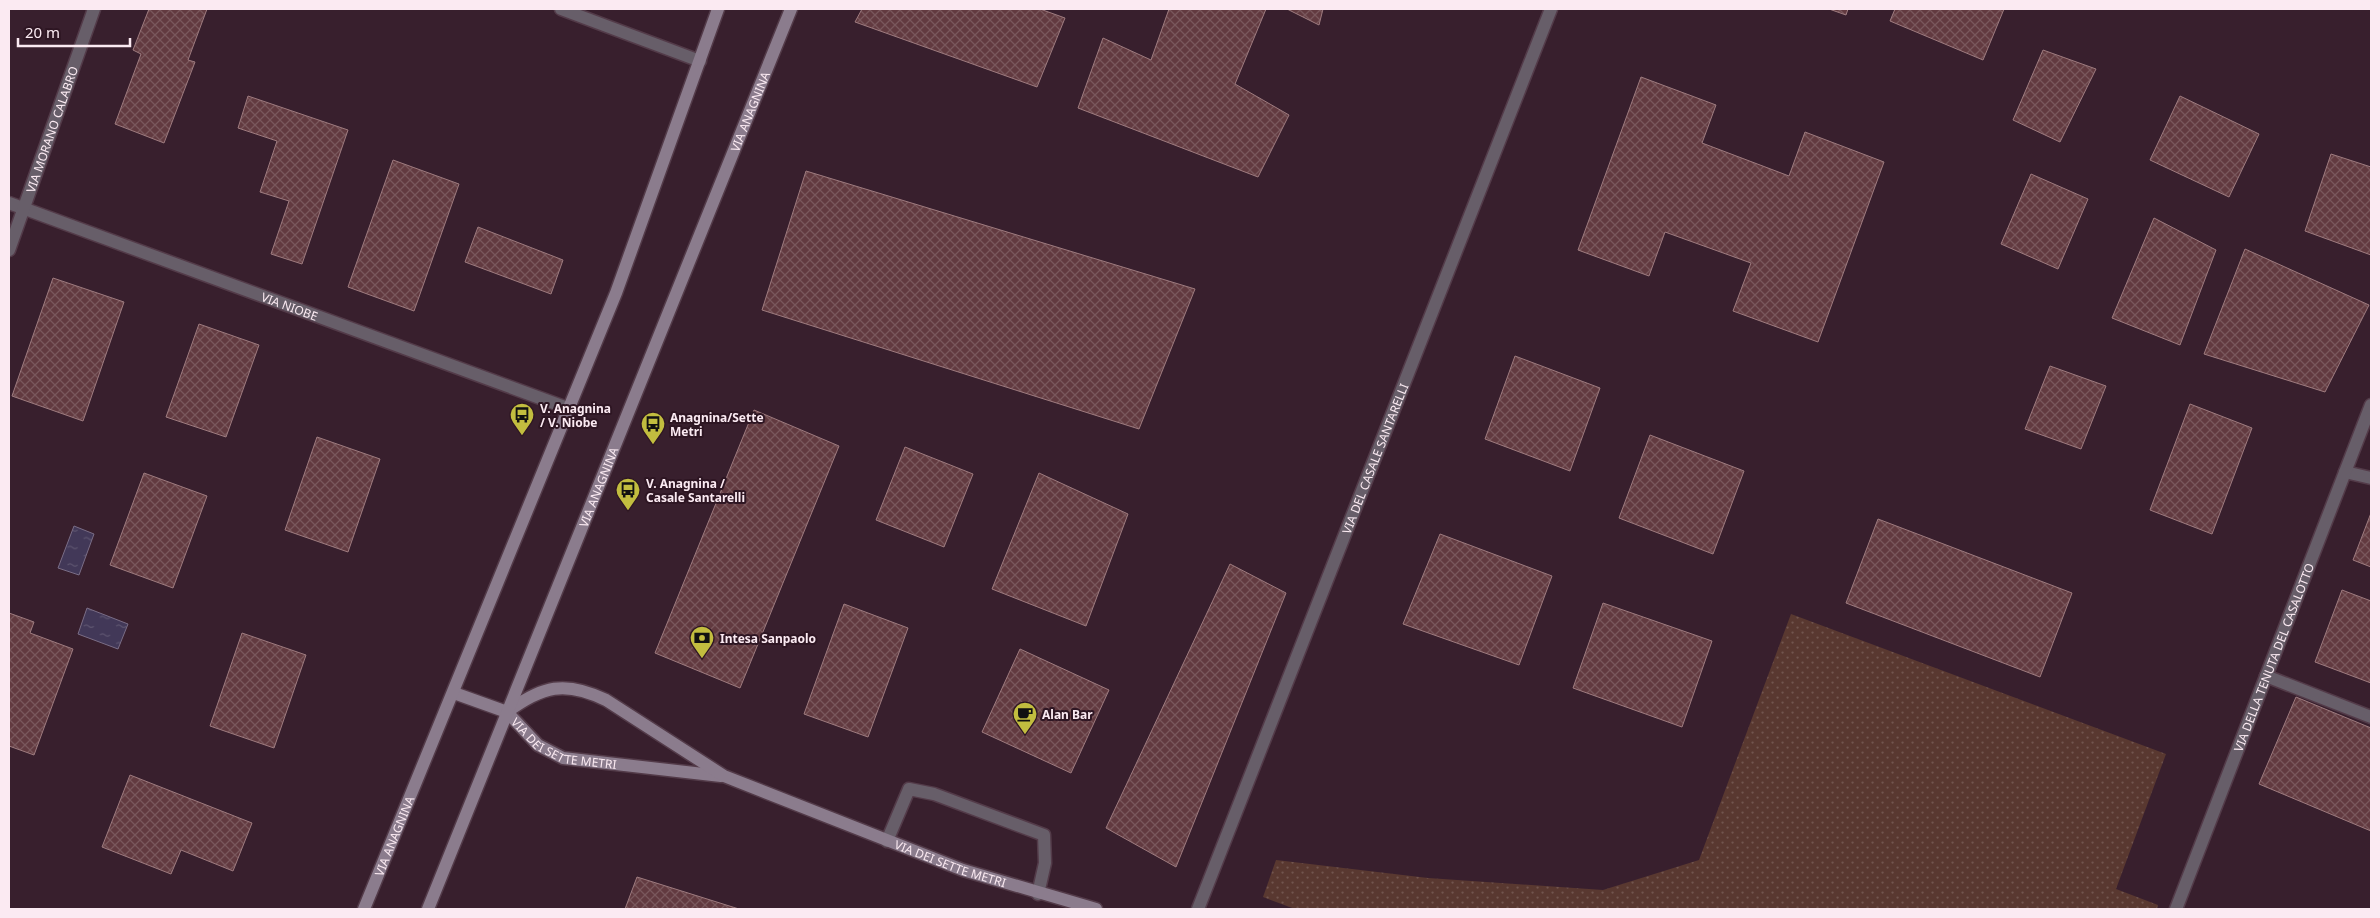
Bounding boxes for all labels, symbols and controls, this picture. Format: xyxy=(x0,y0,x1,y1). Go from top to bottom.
scale bar xyxy=(18,15,130,47)
text: 20 m xyxy=(25,22,60,42)
street label: VIA MORANO CALABRO xyxy=(21,64,82,195)
street label: VIA ANAGNINA xyxy=(726,69,774,154)
street label: VIA NIOBE xyxy=(259,288,320,324)
street label: VIA DEL CASALE SANTARELLI xyxy=(1338,381,1412,536)
place label: V. Anagnina / V. Niobe xyxy=(540,400,611,431)
bus stop icon: V. Anagnina / V. Niobe xyxy=(509,402,535,436)
place label: Anagnina/Sette Metri xyxy=(670,409,764,440)
bus stop icon: Anagnina/Sette Metri xyxy=(640,411,666,445)
street label: VIA ANAGNINA xyxy=(574,444,622,530)
place label: V. Anagnina / Casale Santarelli xyxy=(646,475,745,506)
bus stop icon: V. Anagnina / Casale Santarelli xyxy=(615,477,641,511)
street label: VIA DELLA TENUTA DEL CASALOTTO xyxy=(2229,560,2318,754)
bank icon: Intesa Sanpaolo xyxy=(689,625,715,659)
place label: Intesa Sanpaolo xyxy=(720,630,816,647)
cafe icon: Alan Bar xyxy=(1012,701,1038,735)
place label: Alan Bar xyxy=(1042,706,1093,723)
street label: VIA DEI SETTE METRI xyxy=(508,714,617,773)
street label: VIA ANAGNINA xyxy=(370,793,418,878)
street label: VIA DEI SETTE METRI xyxy=(892,835,1008,891)

